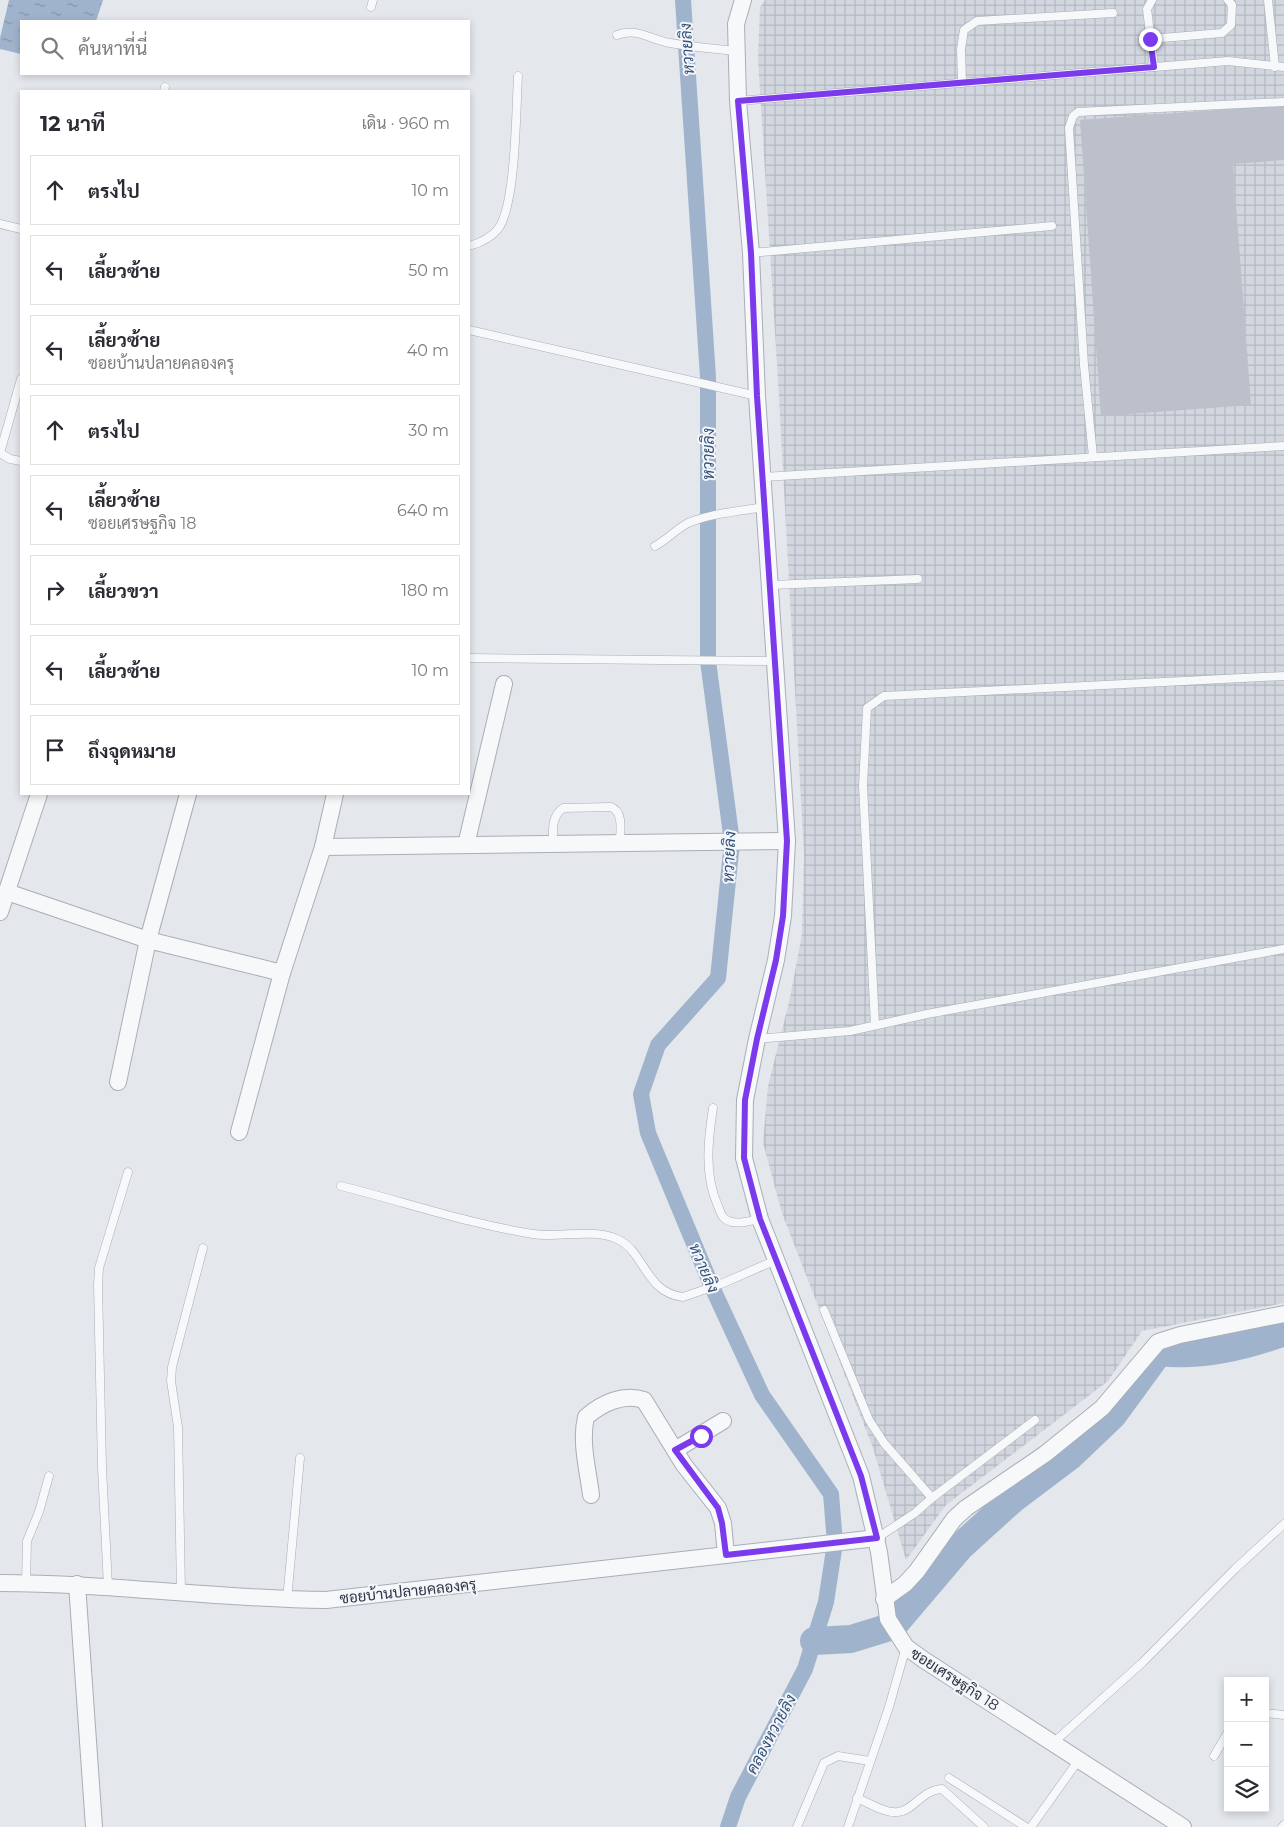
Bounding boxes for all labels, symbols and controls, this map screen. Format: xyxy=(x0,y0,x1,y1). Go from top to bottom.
search box xyxy=(20,20,470,75)
water label: หวายลิง xyxy=(676,22,698,76)
route end xyxy=(1139,28,1162,51)
icon: search xyxy=(38,34,66,62)
text: ค้นหาที่นี่ xyxy=(78,37,147,60)
text: 12 นาที xyxy=(40,111,105,136)
text: เดิน · 960 m xyxy=(362,114,450,133)
icon: ahead xyxy=(41,176,69,204)
text: ตรงไป xyxy=(88,180,140,203)
text: 10 m xyxy=(411,181,449,200)
icon: left xyxy=(41,256,69,284)
text: เลี้ยวซ้าย xyxy=(88,260,160,283)
text: 50 m xyxy=(408,261,449,280)
text: เลี้ยวซ้าย xyxy=(88,329,160,352)
icon: left xyxy=(41,336,69,364)
text: 40 m xyxy=(407,341,449,360)
text: ซอยบ้านปลายคลองครุ xyxy=(88,354,234,373)
icon: ahead xyxy=(41,416,69,444)
text: ตรงไป xyxy=(88,420,140,443)
text: 30 m xyxy=(408,421,449,440)
water label: หวายลิง xyxy=(699,428,718,480)
text: เลี้ยวซ้าย xyxy=(88,489,160,512)
icon: left xyxy=(41,496,69,524)
text: 640 m xyxy=(397,501,449,520)
text: ซอยเศรษฐกิจ 18 xyxy=(88,514,196,533)
icon: right xyxy=(41,576,69,604)
text: เลี้ยวขวา xyxy=(88,580,159,603)
text: 180 m xyxy=(401,581,449,600)
icon: left xyxy=(41,656,69,684)
text: เลี้ยวซ้าย xyxy=(88,660,160,683)
text: 10 m xyxy=(411,661,449,680)
icon: arrive xyxy=(41,736,69,764)
text: ถึงจุดหมาย xyxy=(88,740,176,763)
water label: หวายลิง xyxy=(719,831,739,883)
water label: หวายลิง xyxy=(685,1240,723,1296)
route start xyxy=(690,1425,713,1448)
street label: ซอยบ้านปลายคลองครุ xyxy=(339,1574,477,1610)
street label: ซอยเศรษฐกิจ 18 xyxy=(907,1643,1003,1716)
map controls xyxy=(1224,1677,1269,1812)
button: + xyxy=(1224,1677,1269,1722)
water label: คลองหวายลิง xyxy=(742,1691,800,1777)
button: − xyxy=(1224,1722,1269,1767)
button: layers xyxy=(1224,1767,1269,1812)

